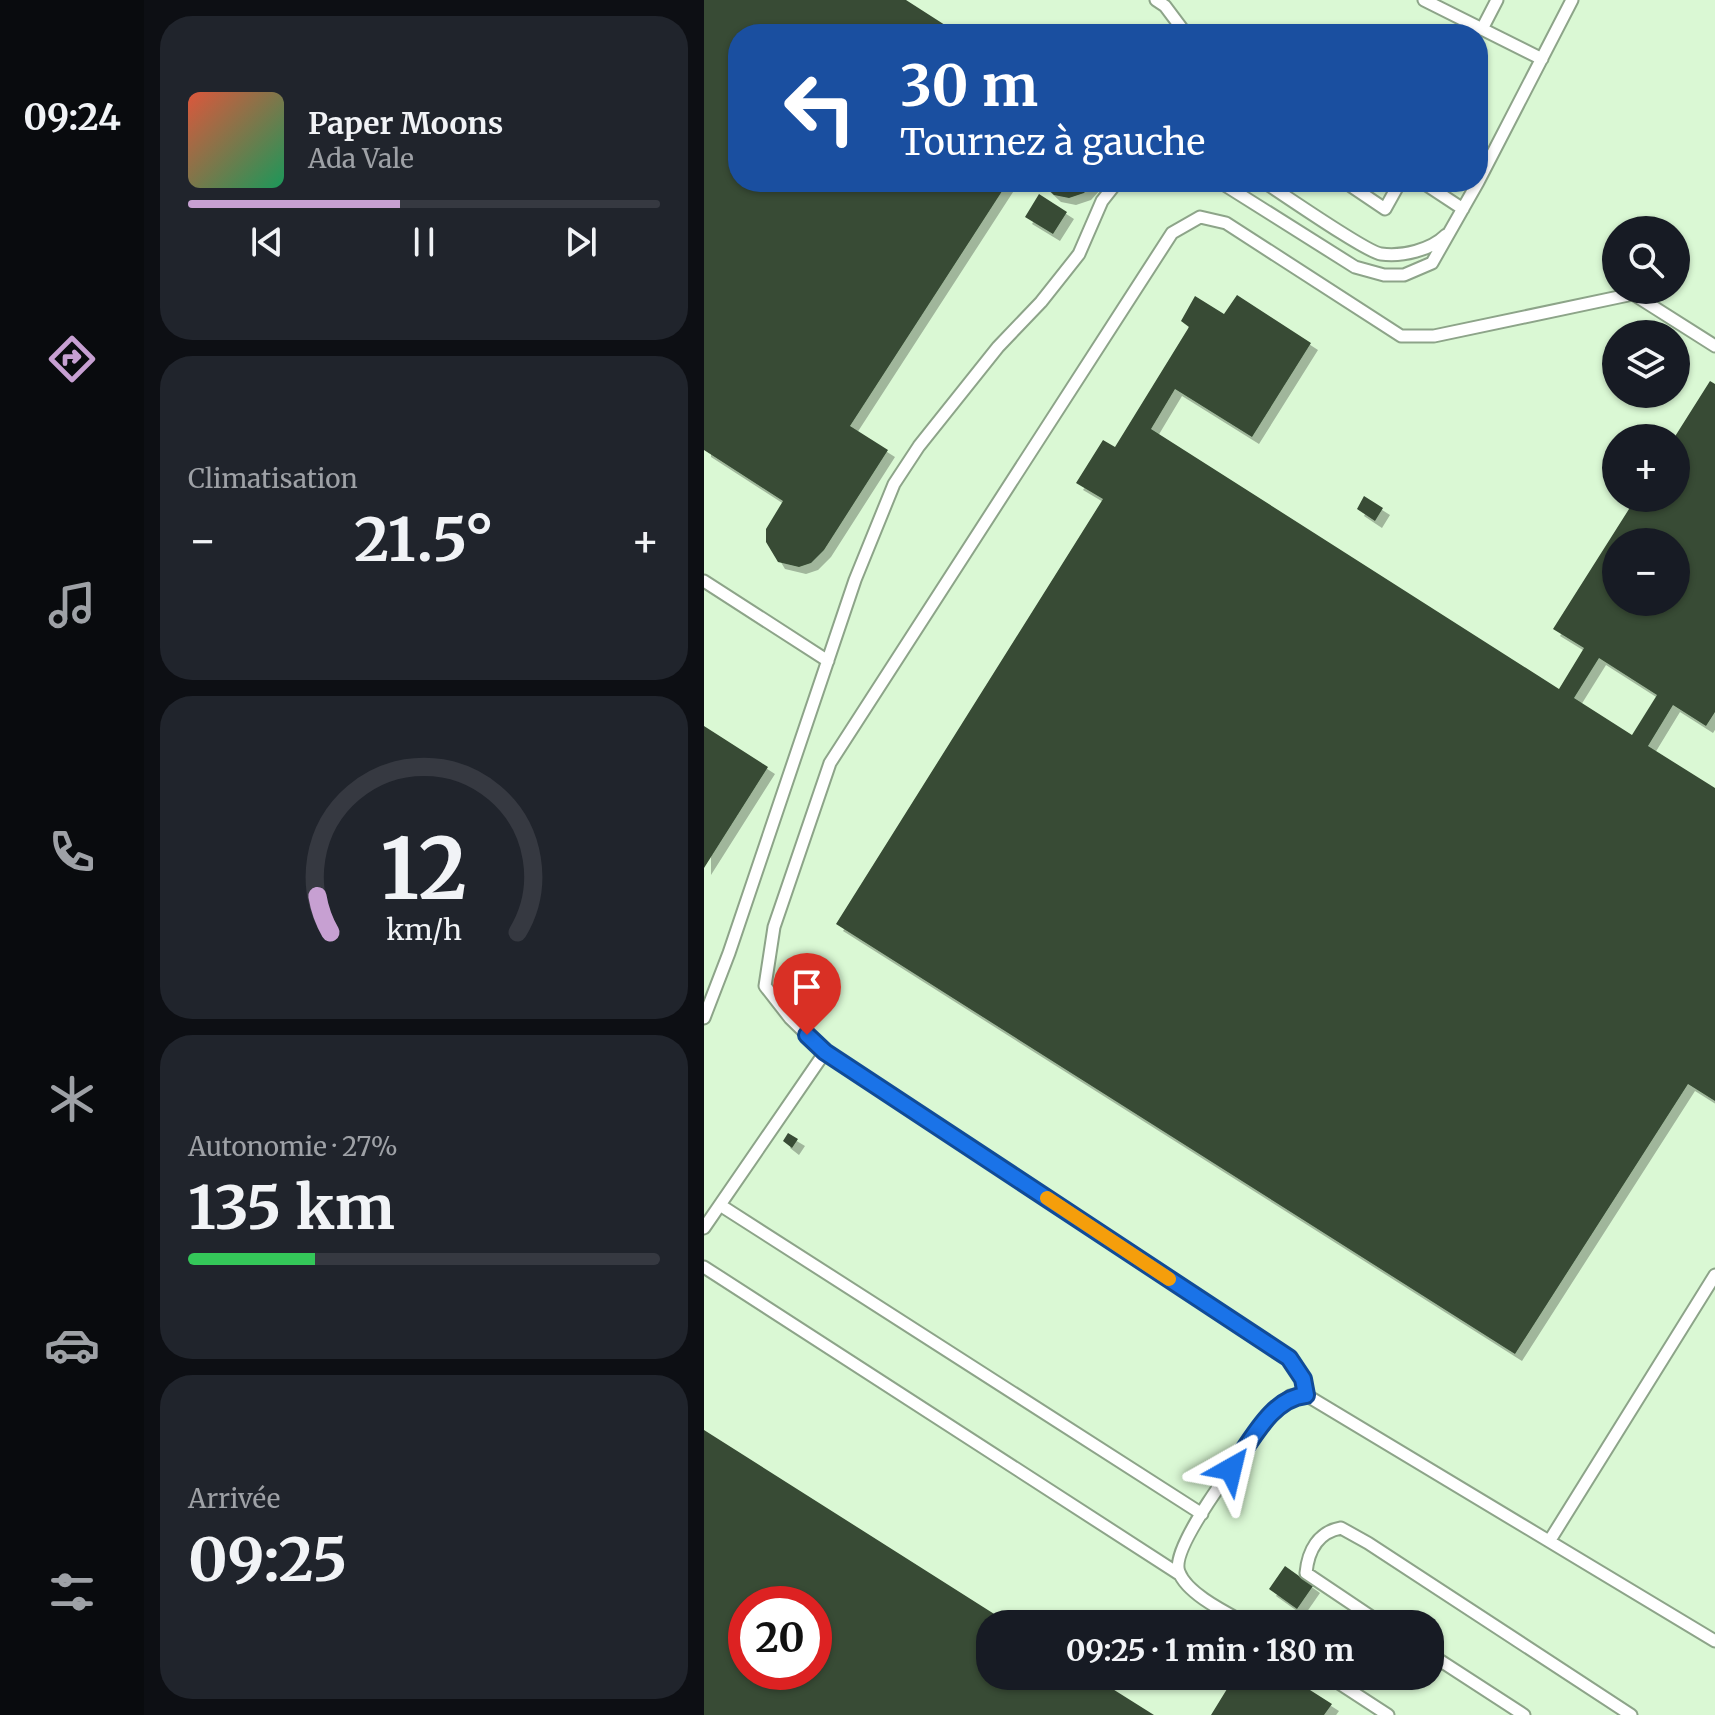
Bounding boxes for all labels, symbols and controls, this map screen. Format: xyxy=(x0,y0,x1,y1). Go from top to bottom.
text: 30 m xyxy=(900,51,1038,121)
icon: left xyxy=(768,56,872,160)
text: 09:24 xyxy=(23,95,121,140)
text: Paper Moons xyxy=(308,104,503,142)
text: Tournez à gauche xyxy=(900,120,1205,165)
text: Ada Vale xyxy=(308,142,414,175)
map controls xyxy=(1602,216,1690,616)
button: search xyxy=(1602,216,1690,304)
icon: previous xyxy=(245,220,289,264)
icon: pause xyxy=(402,220,446,264)
icon: next xyxy=(559,220,603,264)
button: layers xyxy=(1602,320,1690,408)
icon: directions xyxy=(44,331,100,387)
button: + xyxy=(1602,424,1690,512)
text: Climatisation xyxy=(188,462,358,495)
text: 21.5° xyxy=(354,502,494,577)
text: − xyxy=(188,513,217,568)
text: + xyxy=(631,513,660,568)
button: − xyxy=(1602,528,1690,616)
icon: music xyxy=(44,577,100,633)
text: 12 xyxy=(381,817,467,922)
icon: phone xyxy=(44,824,100,880)
text: km/h xyxy=(386,913,462,949)
pin xyxy=(773,953,841,1035)
icon: arrive xyxy=(785,965,829,1009)
icon: climate xyxy=(44,1071,100,1127)
text: Autonomie · 27% xyxy=(188,1130,398,1163)
text: 135 km xyxy=(188,1170,395,1245)
icon: car xyxy=(44,1317,100,1373)
position arrow xyxy=(1189,1427,1273,1511)
text: Arrivée xyxy=(188,1482,280,1515)
text: 09:25 xyxy=(188,1522,347,1597)
icon: filters xyxy=(44,1564,100,1620)
speed limit sign: 20 xyxy=(728,1586,832,1690)
text: 09:25 · 1 min · 180 m xyxy=(1066,1631,1354,1669)

